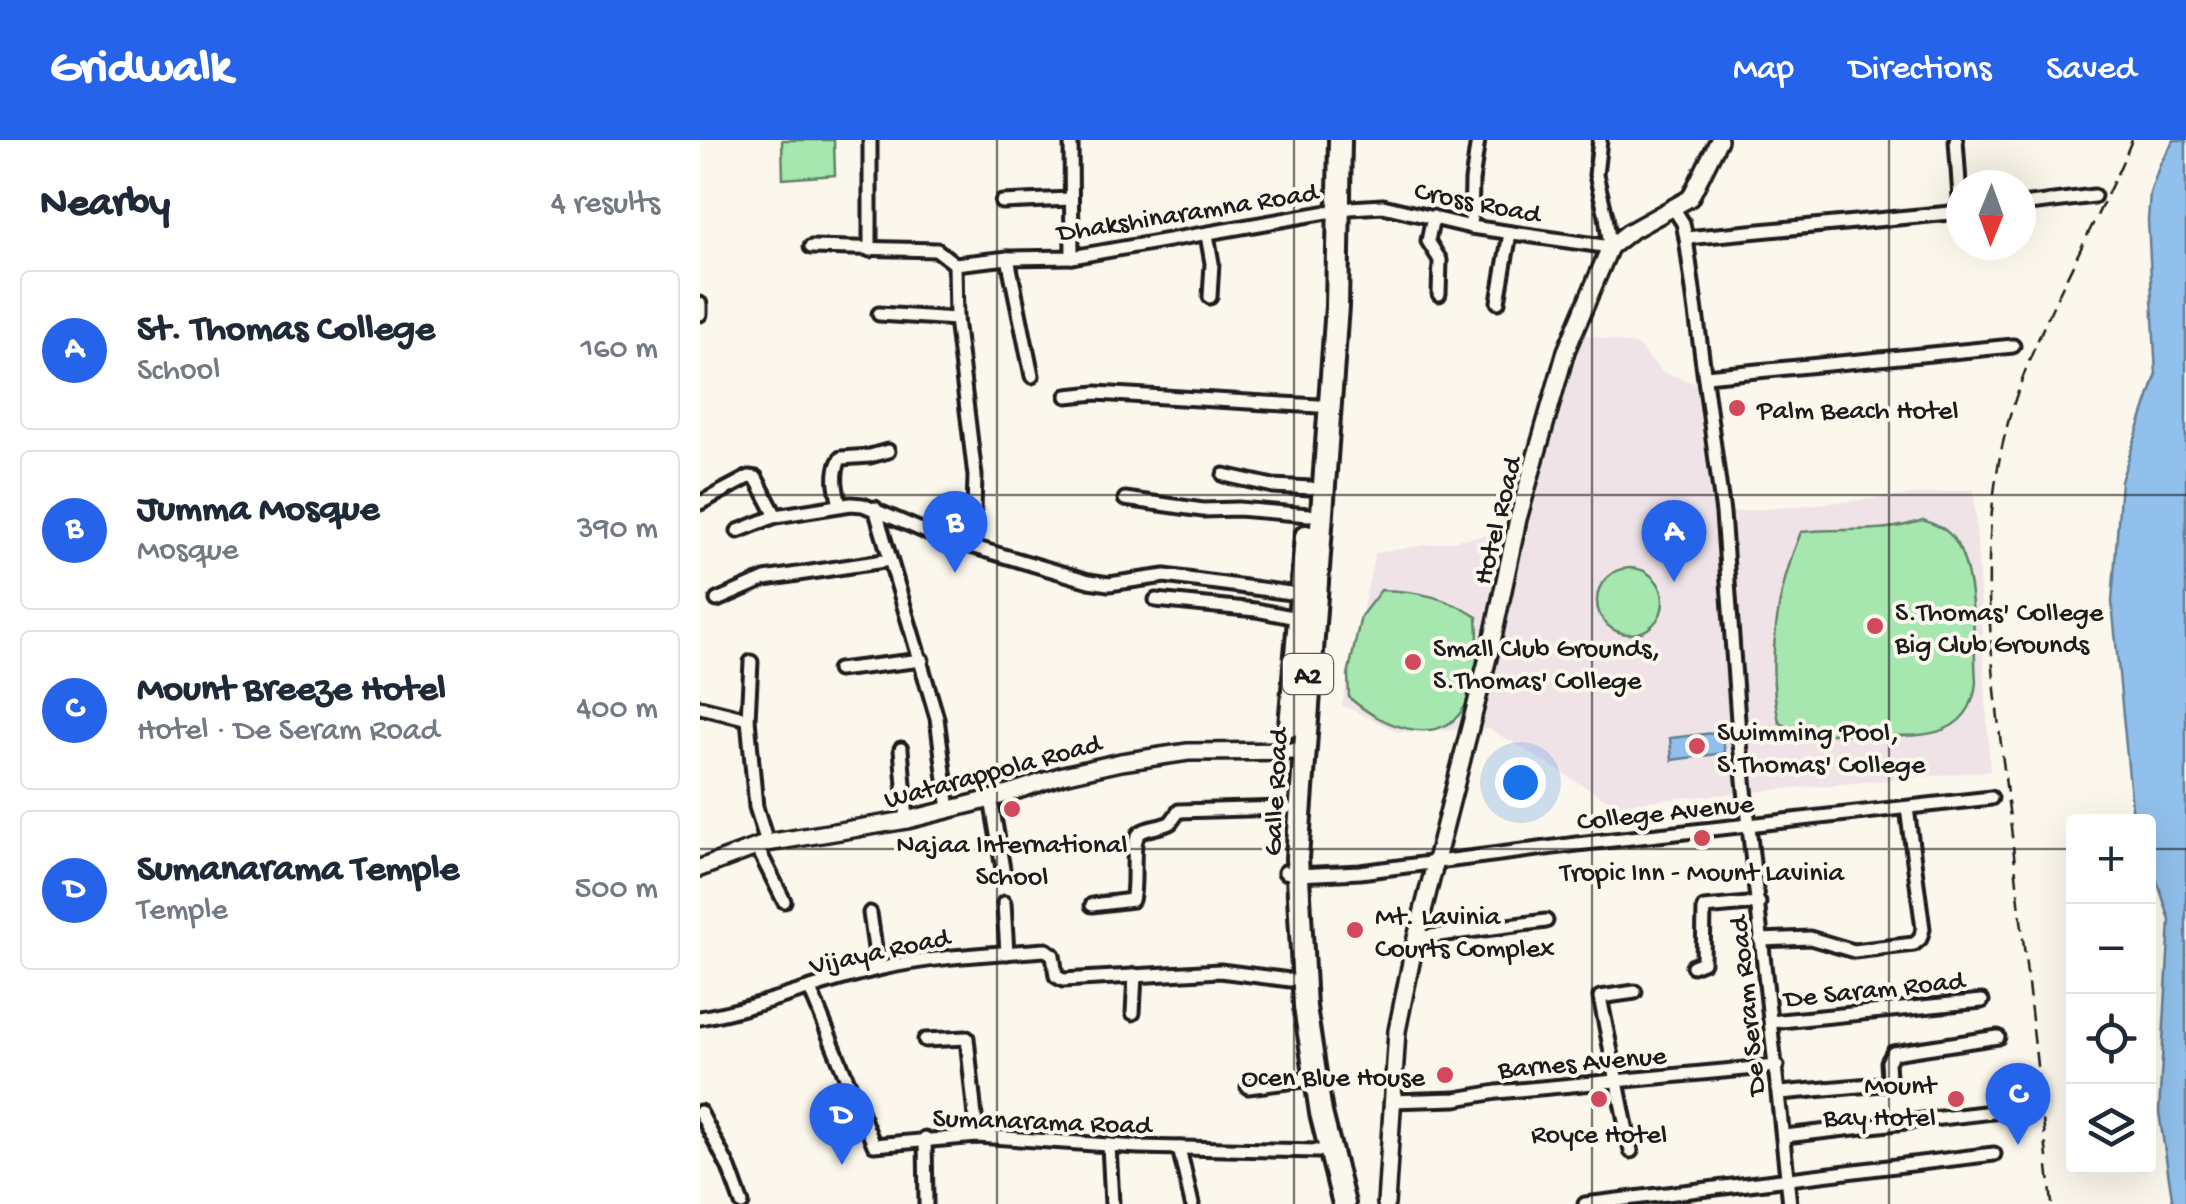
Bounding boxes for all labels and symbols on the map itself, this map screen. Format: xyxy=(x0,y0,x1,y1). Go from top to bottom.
north arrow xyxy=(1946,170,2036,260)
street label: Cross Road xyxy=(1411,176,1546,233)
street label: Dhakshinaramna Road xyxy=(1053,177,1323,252)
place label: Palm Beach Hotel xyxy=(1756,396,1959,429)
marker: Palm Beach Hotel xyxy=(1726,397,1748,419)
street label: Hotel Road xyxy=(1468,451,1532,588)
pin: B xyxy=(922,490,988,573)
pin: A xyxy=(1642,500,1706,582)
place label: S.Thomas' College Big Club Grounds xyxy=(1894,598,2104,663)
marker: S.Thomas' College Big Club Grounds xyxy=(1864,615,1886,637)
place label: Small Club Grounds, S.Thomas' College xyxy=(1433,634,1660,699)
marker: Small Club Grounds, S.Thomas' College xyxy=(1402,651,1424,673)
road number: A2 xyxy=(1283,654,1333,694)
place label: Swimming Pool, S.Thomas' College xyxy=(1717,718,1926,783)
street label: Galle Road xyxy=(1258,725,1297,857)
street label: Watarappola Road xyxy=(881,728,1108,818)
marker: Swimming Pool, S.Thomas' College xyxy=(1686,735,1708,757)
your location xyxy=(1495,757,1546,808)
street label: College Avenue xyxy=(1575,789,1756,840)
marker: Najaa International School xyxy=(1001,798,1023,820)
marker: Tropic Inn - Mount Lavinia xyxy=(1691,827,1713,849)
place label: Najaa International School xyxy=(896,830,1128,895)
place label: Tropic Inn - Mount Lavinia xyxy=(1558,858,1846,891)
place label: Mt. Lavinia Courts Complex xyxy=(1375,902,1555,967)
street label: De Seram Road xyxy=(1723,912,1775,1099)
marker: Mt. Lavinia Courts Complex xyxy=(1344,919,1366,941)
street label: Vijaya Road xyxy=(806,922,956,985)
street label: De Saram Road xyxy=(1781,965,1969,1018)
street label: Barnes Avenue xyxy=(1496,1041,1668,1088)
pin: C xyxy=(1986,1062,2050,1145)
place label: Ocen Blue House xyxy=(1241,1063,1426,1096)
marker: Ocen Blue House xyxy=(1434,1064,1456,1086)
place label: Mount Bay Hotel xyxy=(1822,1071,1939,1136)
pin: D xyxy=(810,1082,874,1165)
marker: Royce Hotel xyxy=(1588,1088,1610,1110)
marker: Mount Bay Hotel xyxy=(1945,1088,1967,1110)
street label: Sumanarama Road xyxy=(932,1103,1154,1144)
place label: Royce Hotel xyxy=(1531,1120,1667,1153)

